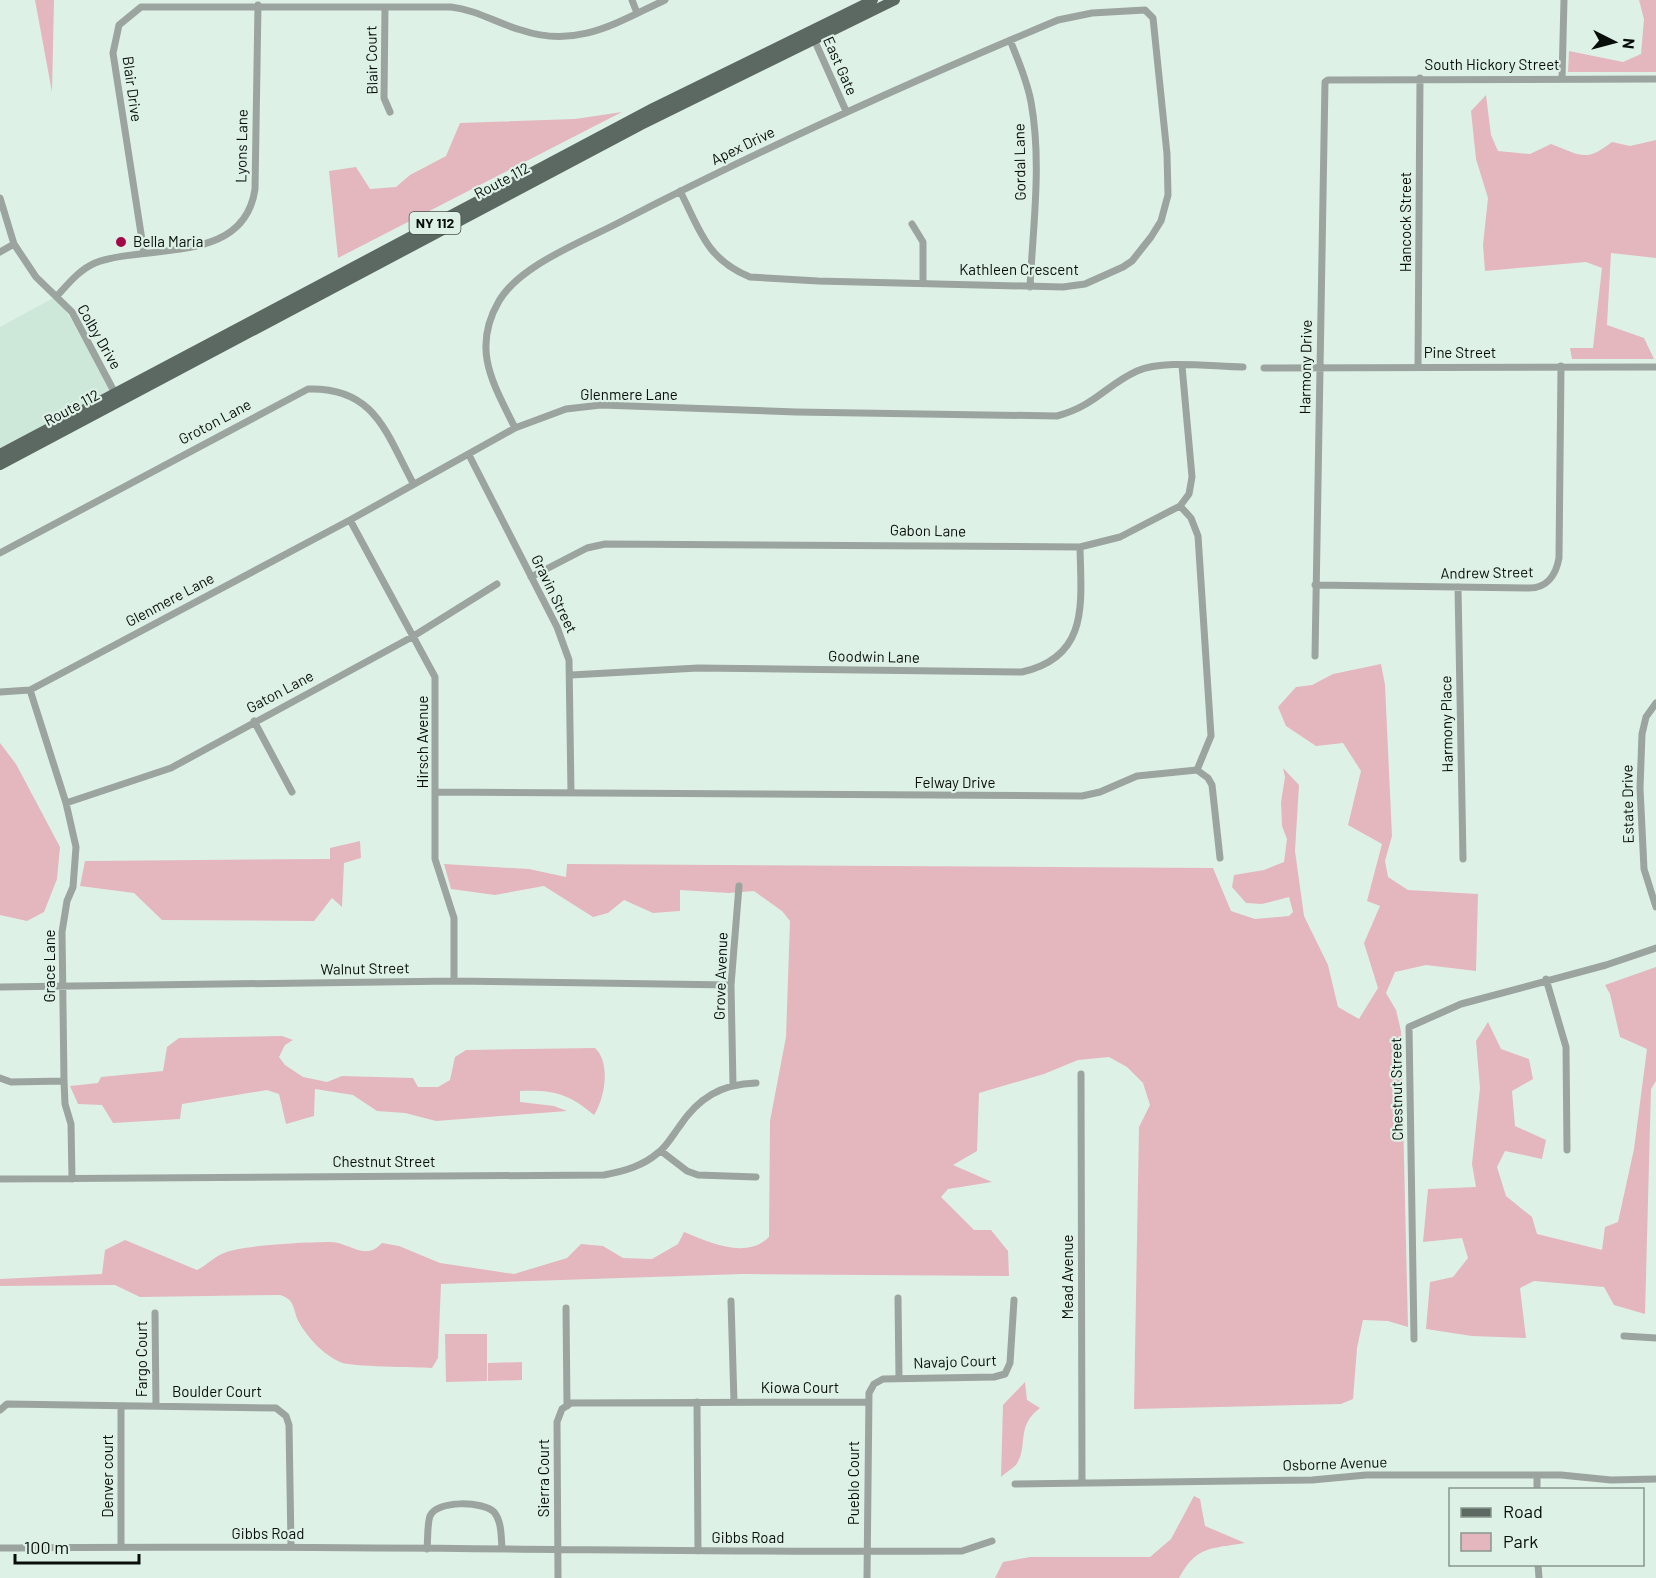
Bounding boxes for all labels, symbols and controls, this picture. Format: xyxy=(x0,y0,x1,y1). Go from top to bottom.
north arrow xyxy=(1584,12,1644,72)
street label: Blair Court xyxy=(361,25,381,95)
street label: East Gate xyxy=(820,33,862,98)
text: N xyxy=(1619,37,1639,50)
street label: Blair Drive xyxy=(119,55,147,123)
street label: South Hickory Street xyxy=(1424,55,1560,73)
street label: Lyons Lane xyxy=(231,109,251,183)
street label: Apex Drive xyxy=(708,122,777,168)
street label: Gordal Lane xyxy=(1009,123,1029,201)
street label: Route 112 xyxy=(471,158,532,202)
street label: Hancock Street xyxy=(1396,172,1414,272)
road number: NY 112 xyxy=(410,212,460,234)
place label: Bella Maria xyxy=(133,232,203,250)
marker: Bella Maria xyxy=(114,235,128,249)
street label: Kathleen Crescent xyxy=(959,260,1079,278)
street label: Colby Drive xyxy=(74,301,126,372)
street label: Harmony Drive xyxy=(1295,319,1315,414)
street label: Pine Street xyxy=(1424,343,1496,361)
street label: Route 112 xyxy=(41,385,102,429)
street label: Glenmere Lane xyxy=(580,385,678,403)
street label: Groton Lane xyxy=(175,395,254,448)
street label: Gabon Lane xyxy=(890,520,966,540)
street label: Gravin Street xyxy=(528,551,582,636)
street label: Andrew Street xyxy=(1440,562,1534,582)
street label: Glenmere Lane xyxy=(122,568,217,630)
street label: Goodwin Lane xyxy=(828,646,920,666)
street label: Gaton Lane xyxy=(243,666,316,716)
street label: Harmony Place xyxy=(1436,675,1456,773)
street label: Hirsch Avenue xyxy=(413,696,431,788)
street label: Estate Drive xyxy=(1617,764,1637,844)
street label: Felway Drive xyxy=(915,773,995,791)
street label: Grace Lane xyxy=(40,929,58,1003)
street label: Grove Avenue xyxy=(709,932,731,1020)
street label: Walnut Street xyxy=(320,958,410,978)
street label: Chestnut Street xyxy=(1386,1037,1406,1141)
street label: Chestnut Street xyxy=(332,1152,436,1170)
street label: Mead Avenue xyxy=(1058,1234,1076,1320)
street label: Fargo Court xyxy=(132,1321,150,1397)
street label: Navajo Court xyxy=(913,1351,997,1371)
street label: Kiowa Court xyxy=(761,1378,839,1396)
street label: Boulder Court xyxy=(172,1382,262,1400)
street label: Denver court xyxy=(98,1434,116,1518)
street label: Sierra Court xyxy=(534,1439,552,1517)
street label: Pueblo Court xyxy=(844,1441,862,1525)
street label: Osborne Avenue xyxy=(1282,1452,1388,1474)
legend xyxy=(1449,1488,1644,1566)
text: Road xyxy=(1503,1500,1543,1522)
street label: Gibbs Road xyxy=(232,1524,304,1542)
scale bar xyxy=(15,1527,140,1565)
street label: Gibbs Road xyxy=(712,1528,784,1546)
text: Park xyxy=(1503,1530,1538,1552)
text: 100 m xyxy=(24,1536,69,1558)

